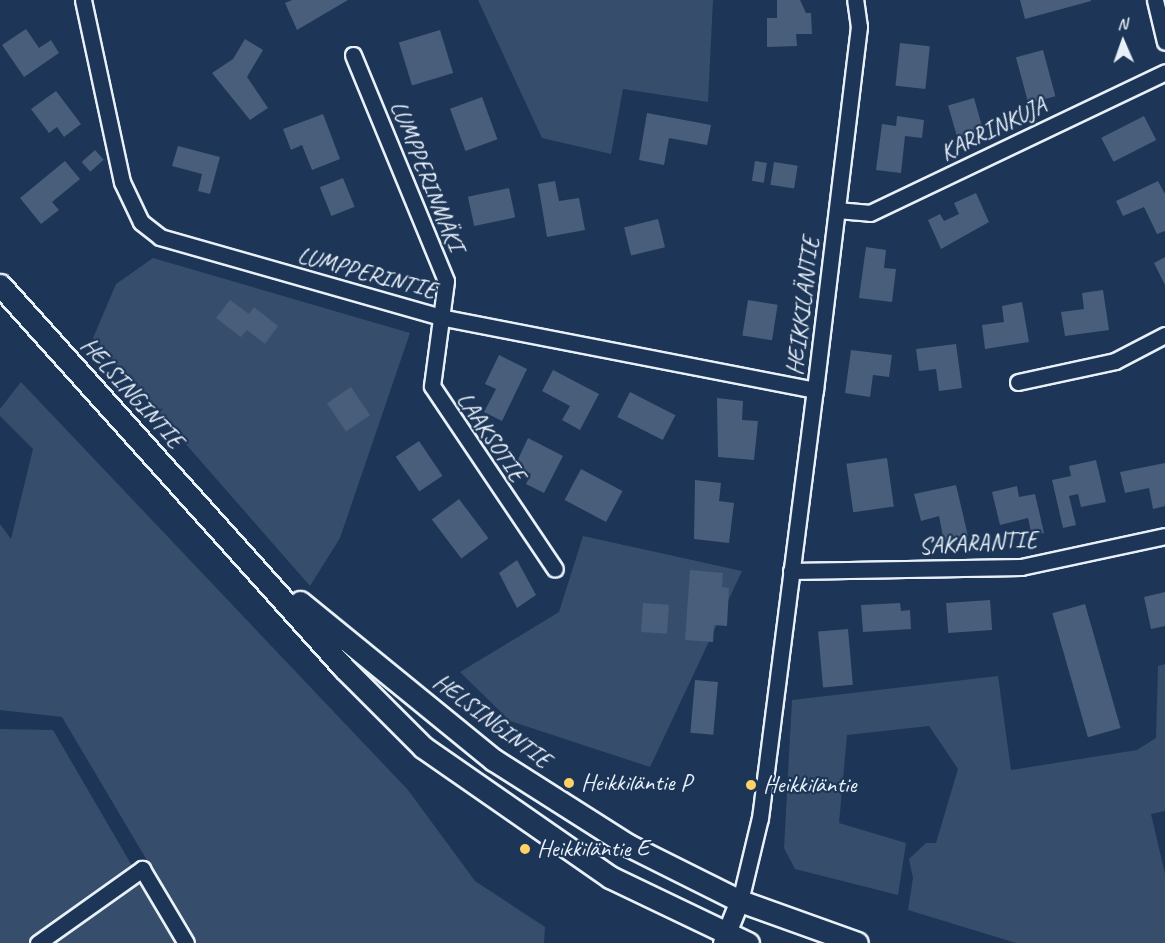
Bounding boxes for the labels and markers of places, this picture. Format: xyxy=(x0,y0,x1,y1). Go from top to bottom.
place label: Heikkiläntie P xyxy=(581,769,691,797)
place label: Heikkiläntie xyxy=(763,771,856,799)
marker: Heikkiläntie P xyxy=(562,776,576,790)
marker: Heikkiläntie xyxy=(744,778,758,792)
place label: Heikkiläntie E xyxy=(537,835,649,863)
marker: Heikkiläntie E xyxy=(518,842,532,856)

